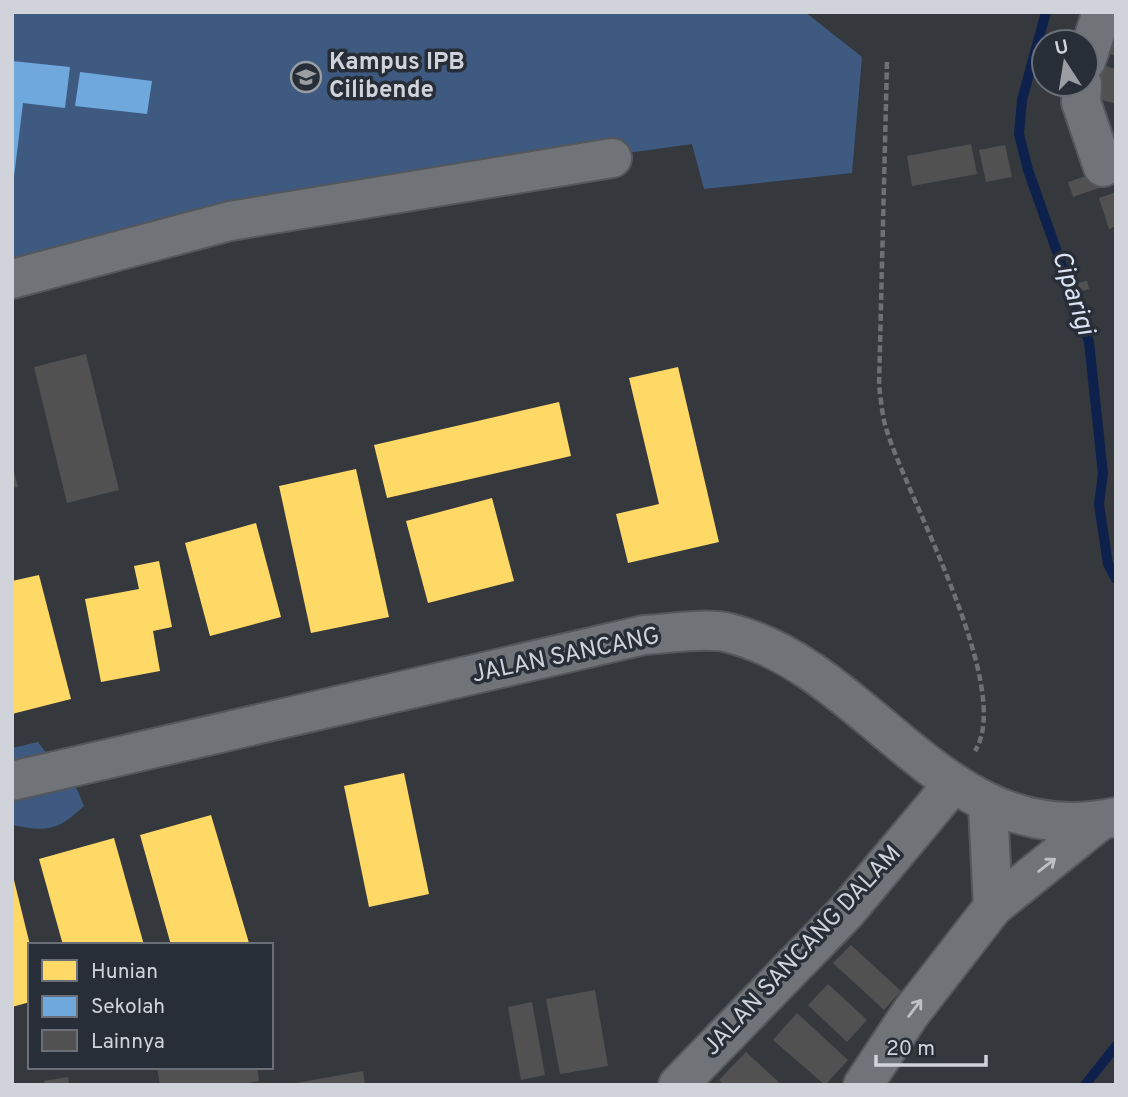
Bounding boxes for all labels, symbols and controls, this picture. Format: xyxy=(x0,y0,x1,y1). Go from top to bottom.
north arrow xyxy=(1030,28,1100,98)
text: U xyxy=(1053,35,1071,61)
place label: Kampus IPB Cilibende xyxy=(329,48,465,106)
school or university icon: Kampus IPB Cilibende xyxy=(289,60,323,94)
water label: Ciparigi xyxy=(1043,247,1102,341)
street label: JALAN SANCANG xyxy=(469,621,663,691)
street label: JALAN SANCANG DALAM xyxy=(698,840,908,1062)
one-way arrow xyxy=(1037,857,1055,872)
legend xyxy=(28,943,273,1069)
text: Hunian xyxy=(91,959,158,986)
text: Sekolah xyxy=(91,994,165,1021)
one-way arrow xyxy=(907,999,922,1018)
scale bar xyxy=(876,1024,986,1068)
text: Lainnya xyxy=(91,1029,165,1056)
text: 20 m xyxy=(886,1036,935,1063)

